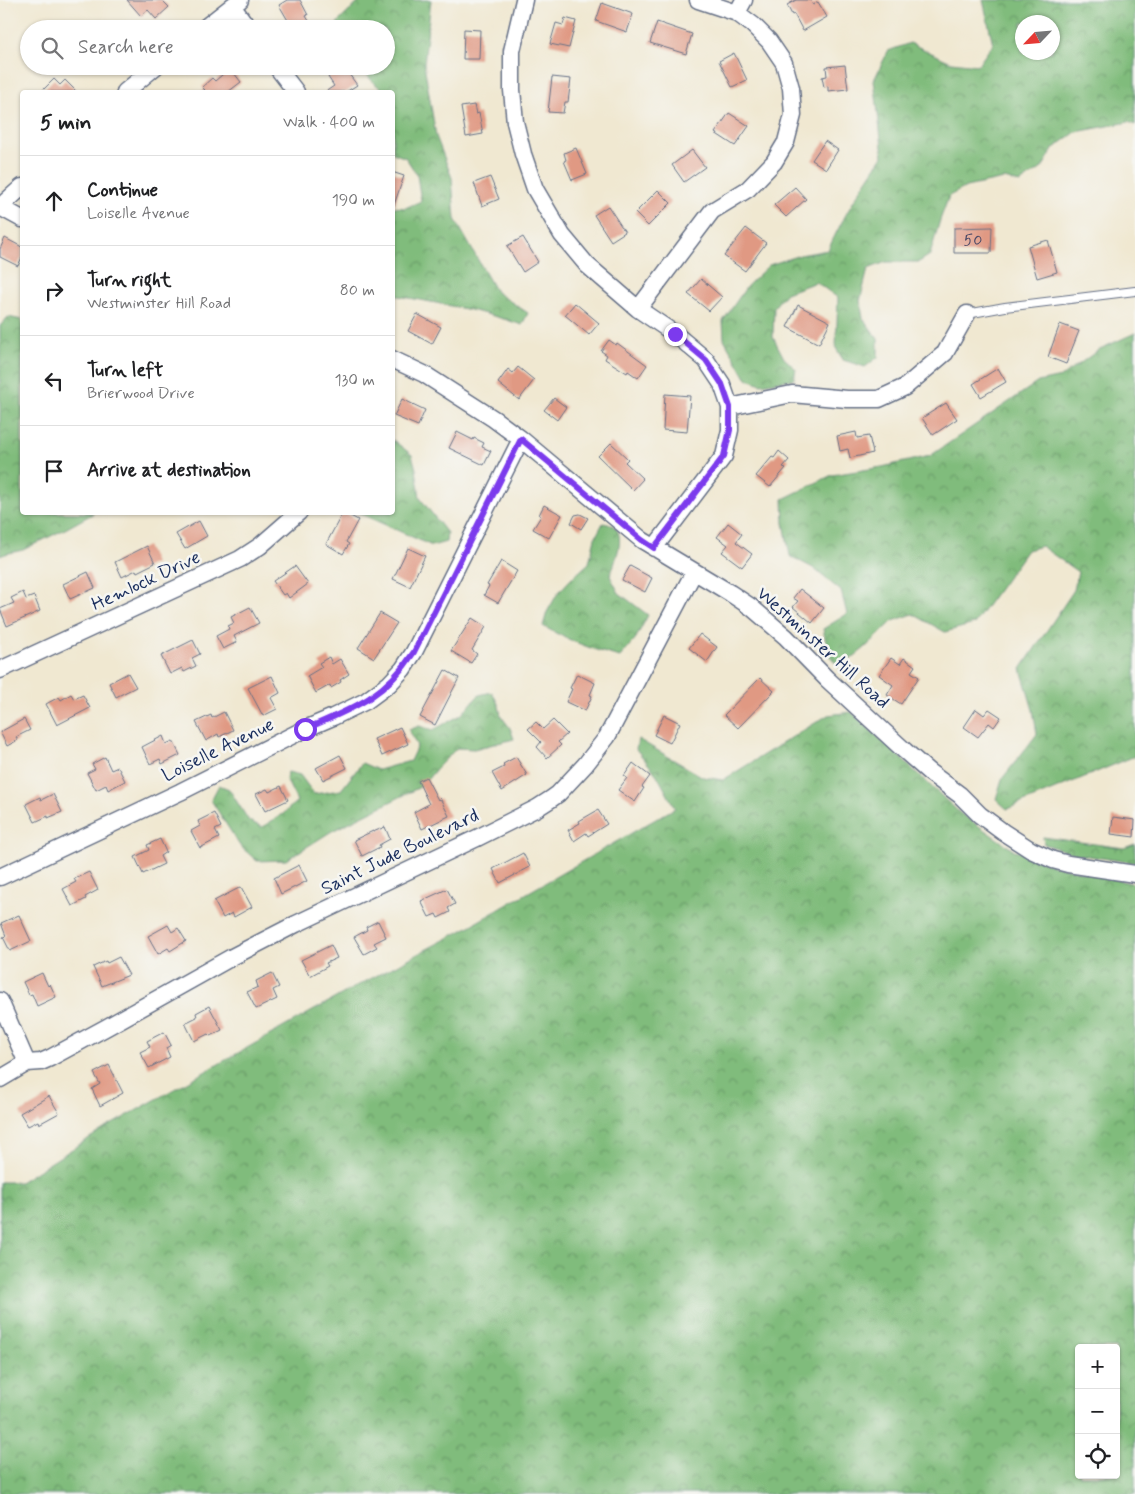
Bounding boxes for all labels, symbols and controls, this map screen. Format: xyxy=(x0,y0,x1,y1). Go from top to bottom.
north arrow xyxy=(1015,15,1060,60)
search box xyxy=(20,20,395,75)
icon: search xyxy=(38,34,66,62)
text: Search here xyxy=(78,35,174,60)
text: 5 min xyxy=(40,109,92,137)
text: Walk · 400 m xyxy=(283,112,375,133)
text: Continue xyxy=(87,178,158,203)
icon: ahead xyxy=(40,187,68,215)
text: 190 m xyxy=(332,190,375,211)
text: Loiselle Avenue xyxy=(87,203,190,224)
house number: 50 xyxy=(964,230,982,251)
text: Turn right xyxy=(87,268,171,293)
icon: right xyxy=(40,277,68,305)
text: 80 m xyxy=(340,280,375,301)
text: Westminster Hill Road xyxy=(87,293,231,314)
route end xyxy=(664,323,687,346)
text: Turn left xyxy=(87,358,163,383)
icon: left xyxy=(40,367,68,395)
text: 130 m xyxy=(334,370,375,391)
text: Brierwood Drive xyxy=(87,383,195,404)
icon: arrive xyxy=(40,457,68,485)
text: Arrive at destination xyxy=(87,458,251,483)
street label: Hemlock Drive xyxy=(87,545,205,617)
street label: Westminster Hill Road xyxy=(751,581,895,715)
street label: Loiselle Avenue xyxy=(158,712,278,788)
route start xyxy=(294,718,317,741)
street label: Saint Jude Boulevard xyxy=(317,803,483,901)
map controls xyxy=(1075,1344,1120,1479)
button: + xyxy=(1075,1344,1120,1389)
button: − xyxy=(1075,1389,1120,1434)
button: locate xyxy=(1075,1434,1120,1479)

